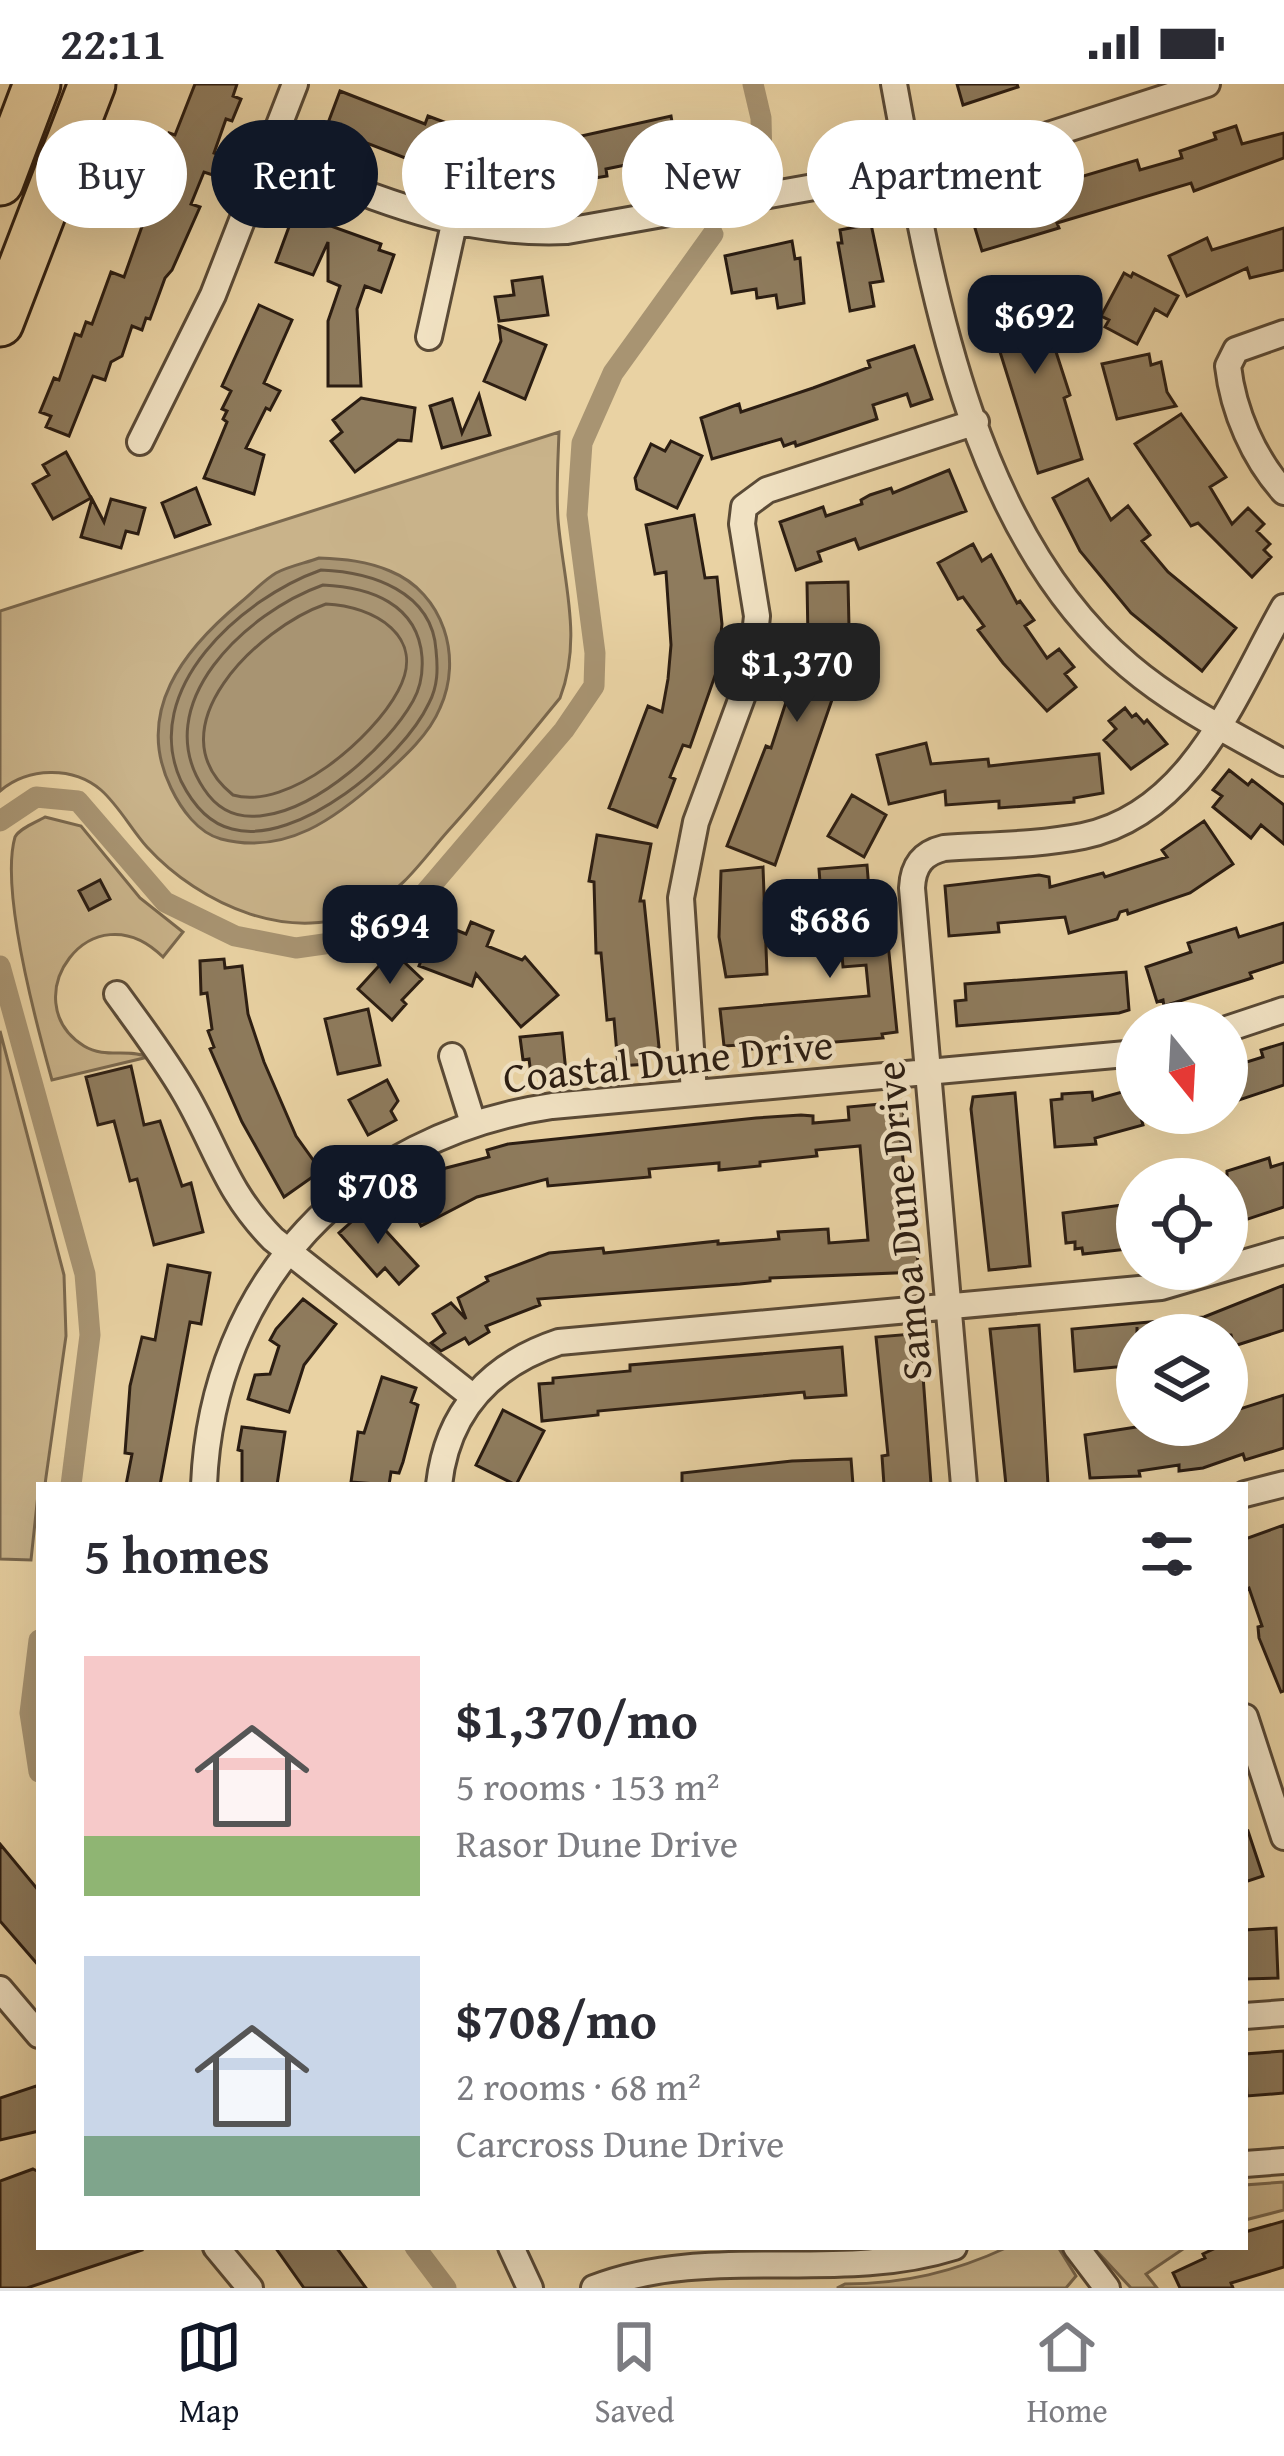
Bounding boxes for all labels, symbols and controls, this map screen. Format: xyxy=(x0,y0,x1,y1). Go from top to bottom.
text: 22:11 xyxy=(60,10,166,75)
chip: Buy xyxy=(36,120,187,228)
chip: Rent xyxy=(211,120,378,228)
chip: Filters xyxy=(402,120,598,228)
chip: New xyxy=(622,120,783,228)
chip: Apartment xyxy=(807,120,1084,228)
pin: $692 xyxy=(964,275,1106,377)
text: $692 xyxy=(995,285,1075,342)
pin: $1,370 xyxy=(699,623,895,725)
text: $1,370 xyxy=(741,633,853,690)
pin: $686 xyxy=(759,879,901,981)
pin: $694 xyxy=(319,885,461,987)
text: $686 xyxy=(790,889,870,946)
text: $694 xyxy=(350,895,430,952)
north arrow xyxy=(1116,1002,1248,1134)
map controls xyxy=(1116,1002,1248,1446)
street label: Coastal Dune Drive xyxy=(500,1012,836,1108)
street label: Samoa Dune Drive xyxy=(858,1059,946,1383)
pin: $708 xyxy=(307,1145,449,1247)
text: $708 xyxy=(338,1155,418,1212)
button: locate xyxy=(1116,1158,1248,1290)
button: layers xyxy=(1116,1314,1248,1446)
text: 5 homes xyxy=(84,1517,270,1592)
icon: filters xyxy=(1134,1521,1200,1587)
text: $1,370/mo xyxy=(456,1682,698,1757)
icon: home xyxy=(180,1704,324,1848)
text: 5 rooms · 153 m² xyxy=(456,1757,720,1814)
text: Rasor Dune Drive xyxy=(456,1814,738,1871)
text: $708/mo xyxy=(456,1982,657,2057)
icon: home xyxy=(180,2004,324,2148)
text: 2 rooms · 68 m² xyxy=(456,2057,701,2114)
text: Carcross Dune Drive xyxy=(456,2114,784,2171)
tab: Map xyxy=(176,2314,242,2434)
tab: Saved xyxy=(594,2314,674,2434)
tab: Home xyxy=(1027,2314,1108,2434)

